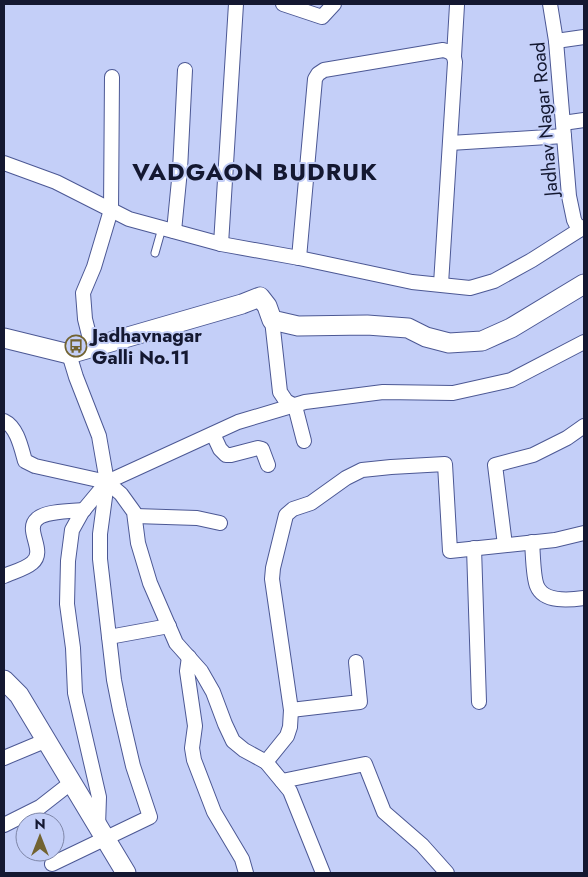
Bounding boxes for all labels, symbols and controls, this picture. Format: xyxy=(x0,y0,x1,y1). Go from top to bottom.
street label: Jadhav Nagar Road xyxy=(524,41,565,200)
district label: VADGAON BUDRUK xyxy=(131,154,378,189)
place label: Jadhavnagar Galli No.11 xyxy=(88,322,202,371)
bus stop icon: Jadhavnagar Galli No.11 xyxy=(64,334,88,358)
north arrow xyxy=(15,812,65,862)
text: N xyxy=(34,814,46,834)

